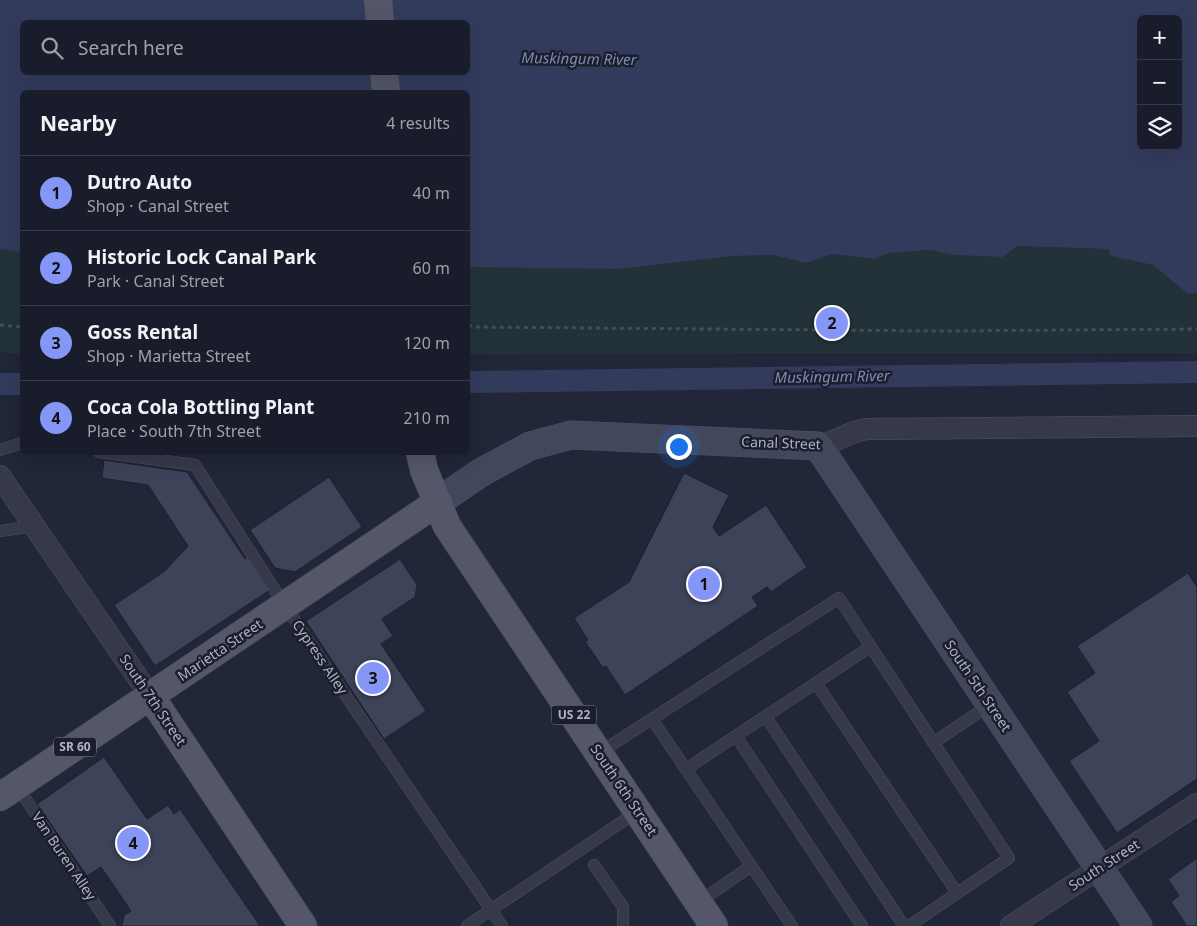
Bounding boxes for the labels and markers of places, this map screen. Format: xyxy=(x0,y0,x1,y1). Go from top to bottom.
pin: 2 xyxy=(816,304,848,342)
pin: 1 xyxy=(688,565,720,603)
pin: 3 xyxy=(357,659,389,697)
pin: 4 xyxy=(117,824,149,862)

